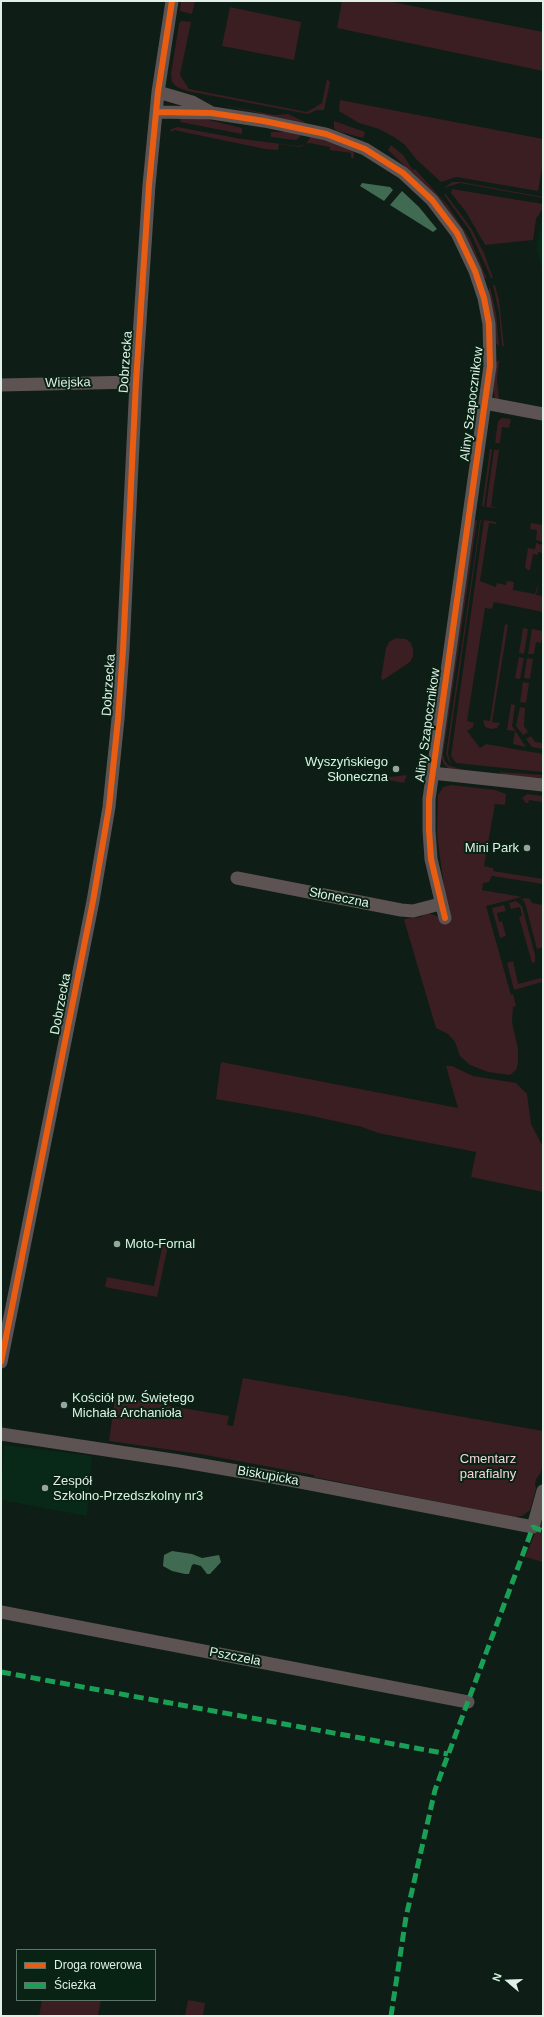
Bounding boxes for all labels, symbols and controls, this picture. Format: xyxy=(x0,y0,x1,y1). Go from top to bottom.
street label: Dobrzecka xyxy=(116,330,136,394)
street label: Aliny Szapocznikow xyxy=(457,346,487,462)
street label: Wiejska xyxy=(45,375,91,391)
street label: Dobrzecka xyxy=(99,653,119,717)
street label: Aliny Szapocznikow xyxy=(412,667,444,783)
place label: Wyszyńskiego Słoneczna xyxy=(305,754,388,785)
marker: Wyszyńskiego Słoneczna xyxy=(391,764,401,774)
place label: Mini Park xyxy=(465,840,519,856)
marker: Mini Park xyxy=(522,843,532,853)
street label: Słoneczna xyxy=(308,885,370,911)
street label: Dobrzecka xyxy=(47,972,75,1036)
place label: Moto-Fornal xyxy=(125,1236,195,1252)
marker: Moto-Fornal xyxy=(112,1239,122,1249)
place label: Kościół pw. Świętego Michała Archanioła xyxy=(72,1390,194,1421)
marker: Kościół pw. Świętego Michała Archanioła xyxy=(59,1400,69,1410)
park label: Cmentarz parafialny xyxy=(460,1451,516,1482)
street label: Biskupicka xyxy=(236,1463,300,1489)
place label: Zespół Szkolno-Przedszkolny nr3 xyxy=(53,1473,203,1504)
marker: Zespół Szkolno-Przedszkolny nr3 xyxy=(40,1483,50,1493)
street label: Pszczela xyxy=(208,1644,262,1670)
legend xyxy=(16,1949,156,2001)
text: Droga rowerowa xyxy=(54,1958,142,1972)
north arrow xyxy=(488,1961,528,2001)
text: N xyxy=(490,1971,504,1983)
text: Ścieżka xyxy=(54,1978,96,1992)

